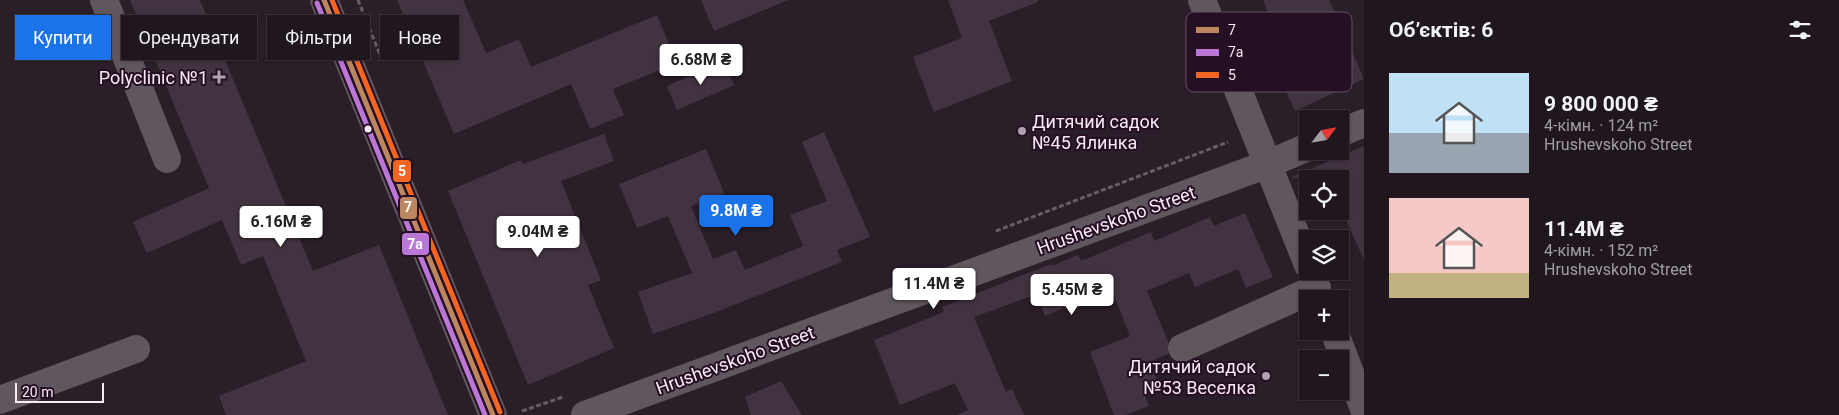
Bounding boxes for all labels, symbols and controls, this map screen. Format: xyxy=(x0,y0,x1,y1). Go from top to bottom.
legend xyxy=(1186,12,1352,92)
chip: Купити xyxy=(15,15,111,60)
chip: Орендувати xyxy=(121,15,257,60)
chip: Фільтри xyxy=(267,15,370,60)
chip: Нове xyxy=(380,15,459,60)
icon: filters xyxy=(1786,16,1814,44)
text: Об’єктів: 6 xyxy=(1389,18,1493,42)
text: 7 xyxy=(1228,22,1236,38)
pin: 6.68M ₴ xyxy=(655,44,747,86)
text: 7а xyxy=(1228,44,1243,60)
text: 6.68M ₴ xyxy=(671,50,731,69)
place label: Polyclinic №1 xyxy=(99,67,208,88)
text: 5 xyxy=(1228,67,1236,83)
marker: Polyclinic №1 xyxy=(212,70,226,84)
text: 9 800 000 ₴ xyxy=(1544,92,1658,116)
icon: home xyxy=(1429,93,1489,153)
north arrow xyxy=(1299,110,1349,160)
map controls xyxy=(1299,110,1349,400)
place label: Дитячий садок №45 Ялинка xyxy=(1032,111,1160,153)
text: 4-кімн. · 124 m² xyxy=(1544,116,1658,135)
unlabelled marker xyxy=(363,124,373,134)
marker: Дитячий садок №45 Ялинка xyxy=(1016,125,1028,137)
text: Hrushevskoho Street xyxy=(1544,135,1692,154)
line badge: 5 xyxy=(392,159,412,183)
text: 5 xyxy=(398,163,406,179)
button: locate xyxy=(1299,170,1349,220)
street label: Hrushevskoho Street xyxy=(1034,182,1198,258)
pin: 9.8M ₴ xyxy=(695,194,777,237)
line badge: 7 xyxy=(399,196,418,220)
text: 7 xyxy=(404,199,412,215)
text: 9.8M ₴ xyxy=(710,201,762,220)
pin: 6.16M ₴ xyxy=(235,206,327,248)
text: 6.16M ₴ xyxy=(251,212,311,231)
pin: 9.04M ₴ xyxy=(492,216,584,258)
text: 11.4M ₴ xyxy=(1544,217,1624,241)
icon: home xyxy=(1429,218,1489,278)
text: 9.04M ₴ xyxy=(508,222,568,241)
button: layers xyxy=(1299,230,1349,280)
line badge: 7а xyxy=(401,232,430,256)
text: 7а xyxy=(407,236,423,252)
text: 4-кімн. · 152 m² xyxy=(1544,241,1658,260)
text: Hrushevskoho Street xyxy=(1544,260,1692,279)
pin: 11.4M ₴ xyxy=(888,268,980,310)
text: 11.4M ₴ xyxy=(904,274,964,293)
pin: 5.45M ₴ xyxy=(1026,274,1118,316)
text: 5.45M ₴ xyxy=(1042,280,1102,299)
button: + xyxy=(1299,290,1349,340)
street label: Hrushevskoho Street xyxy=(653,322,817,398)
button: − xyxy=(1299,350,1349,400)
place label: Дитячий садок №53 Веселка xyxy=(1128,356,1256,398)
marker: Дитячий садок №53 Веселка xyxy=(1260,370,1272,382)
scale bar xyxy=(15,380,104,403)
text: 20 m xyxy=(22,384,54,400)

